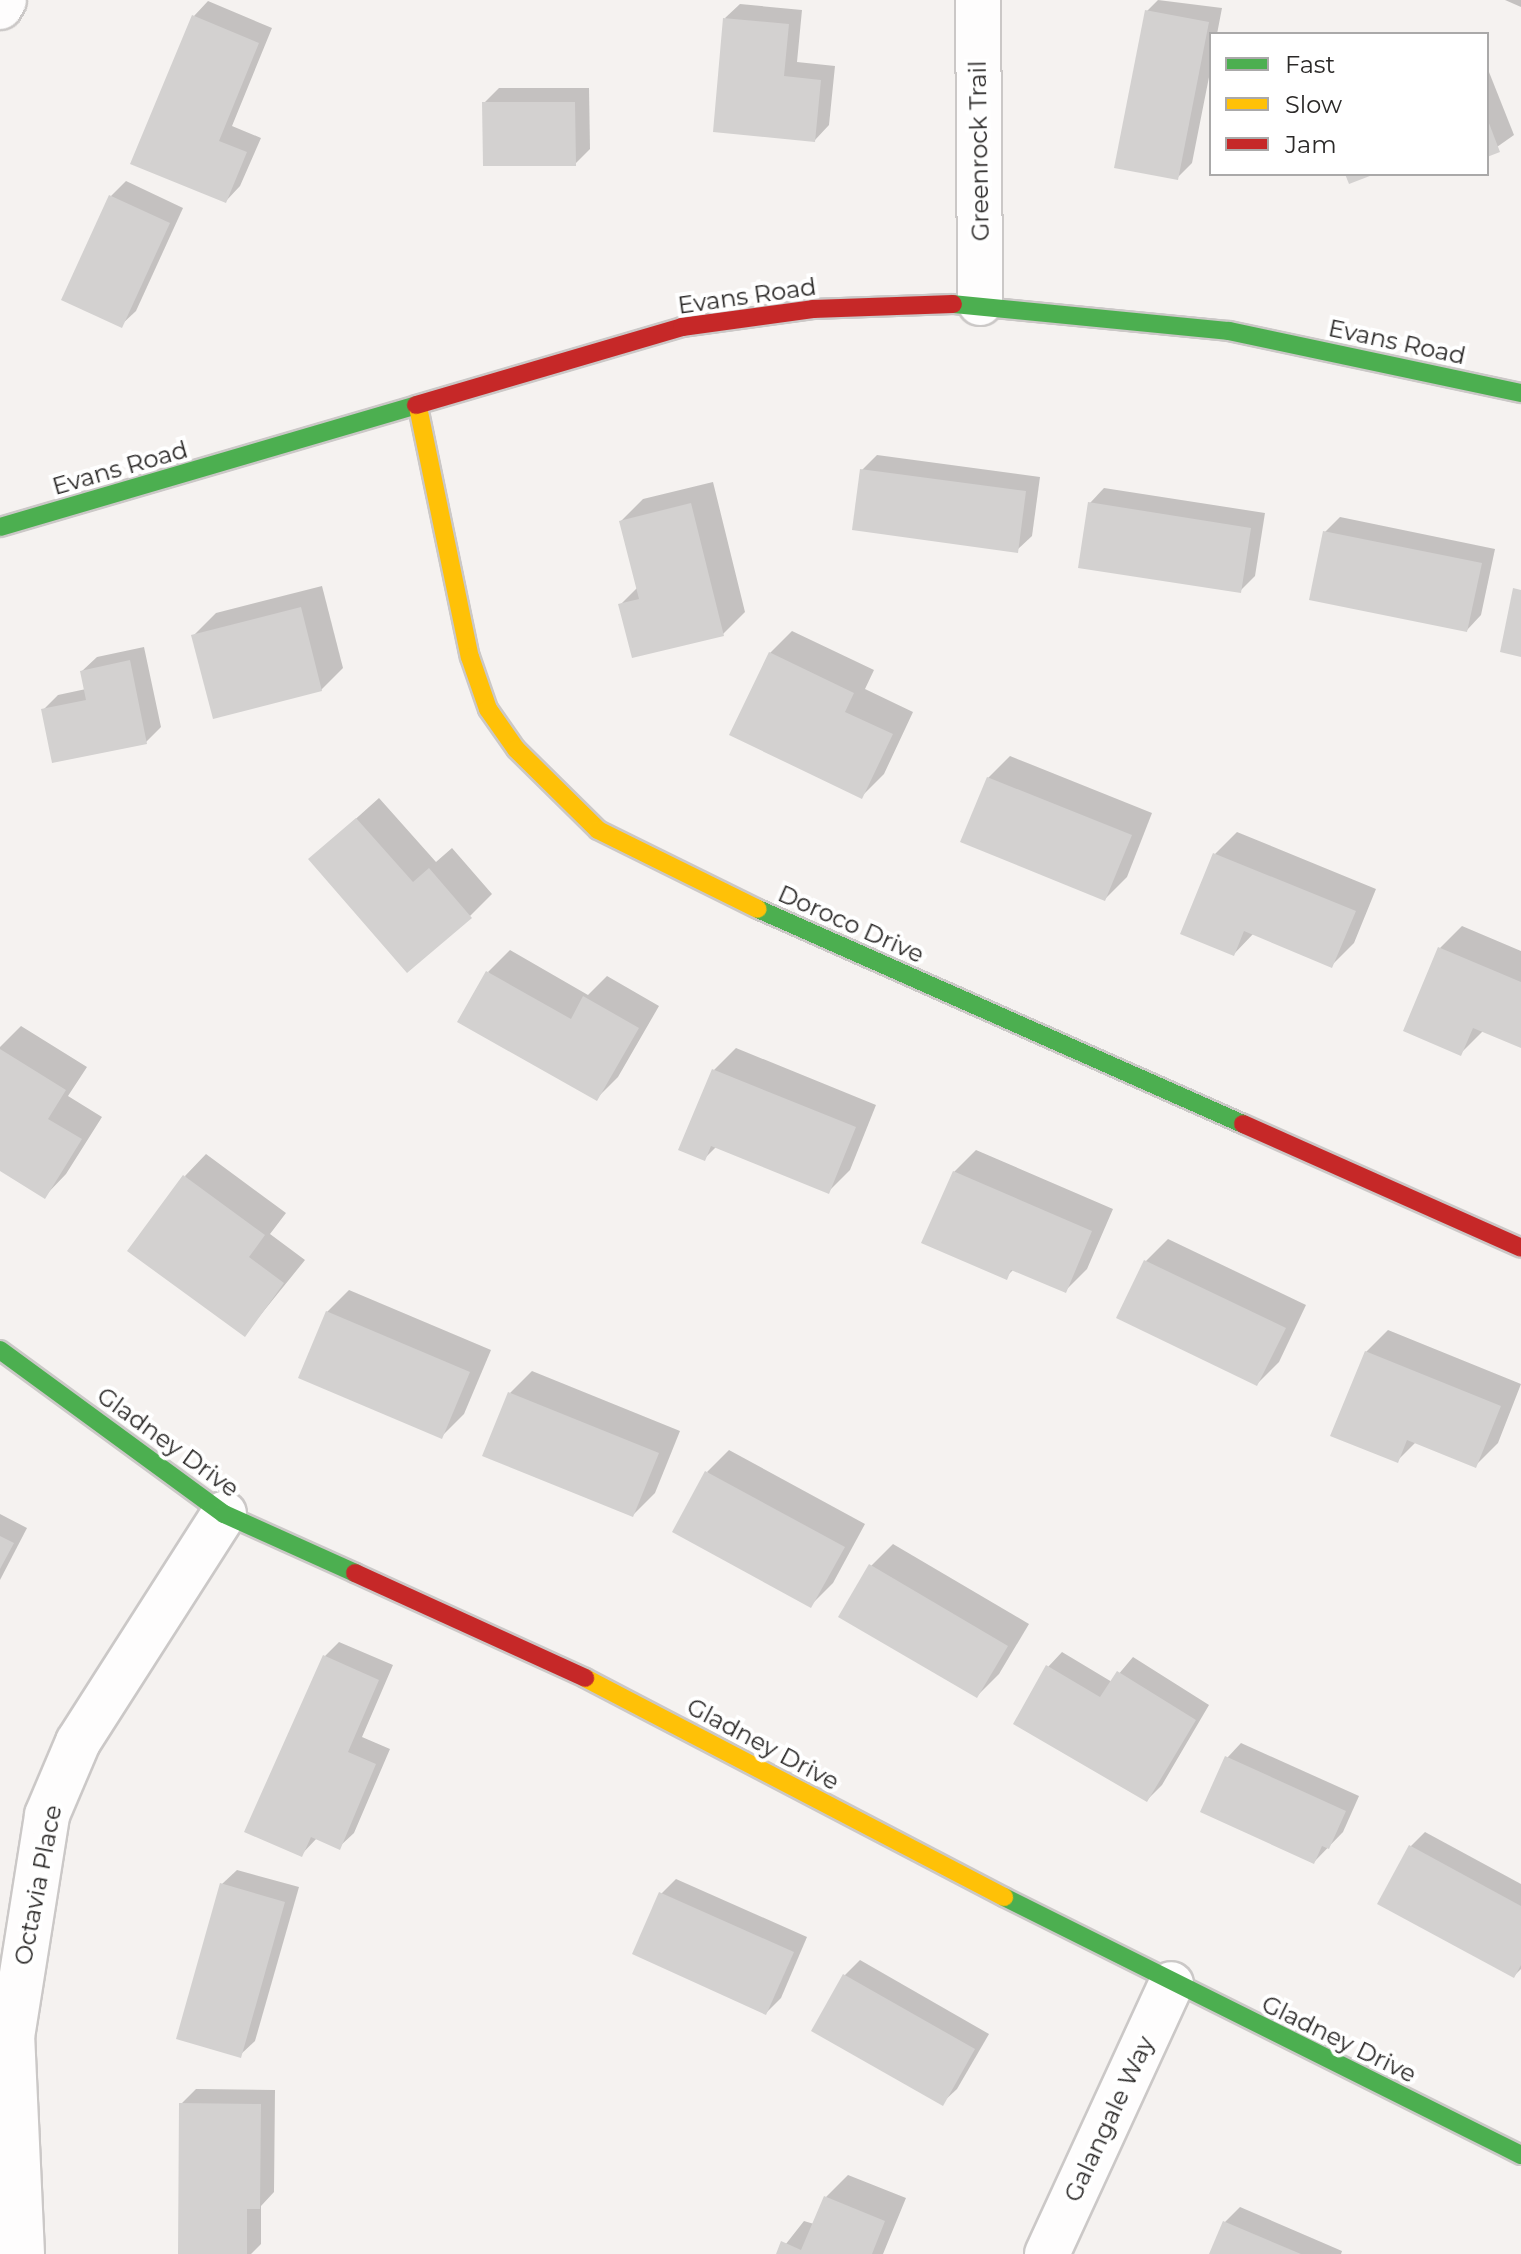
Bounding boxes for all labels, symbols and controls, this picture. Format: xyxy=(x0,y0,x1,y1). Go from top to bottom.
legend xyxy=(1209,32,1489,176)
text: Fast xyxy=(1285,50,1335,79)
street label: Greenrock Trail xyxy=(963,60,995,242)
text: Slow xyxy=(1285,90,1342,119)
text: Jam xyxy=(1285,130,1337,159)
street label: Evans Road xyxy=(676,272,818,320)
street label: Evans Road xyxy=(1326,313,1468,371)
street label: Evans Road xyxy=(49,435,191,501)
street label: Doroco Drive xyxy=(774,879,928,969)
street label: Gladney Drive xyxy=(92,1381,244,1503)
street label: Gladney Drive xyxy=(682,1692,844,1796)
street label: Octavia Place xyxy=(8,1802,68,1968)
street label: Gladney Drive xyxy=(1257,1989,1421,2089)
street label: Galangale Way xyxy=(1058,2032,1160,2206)

